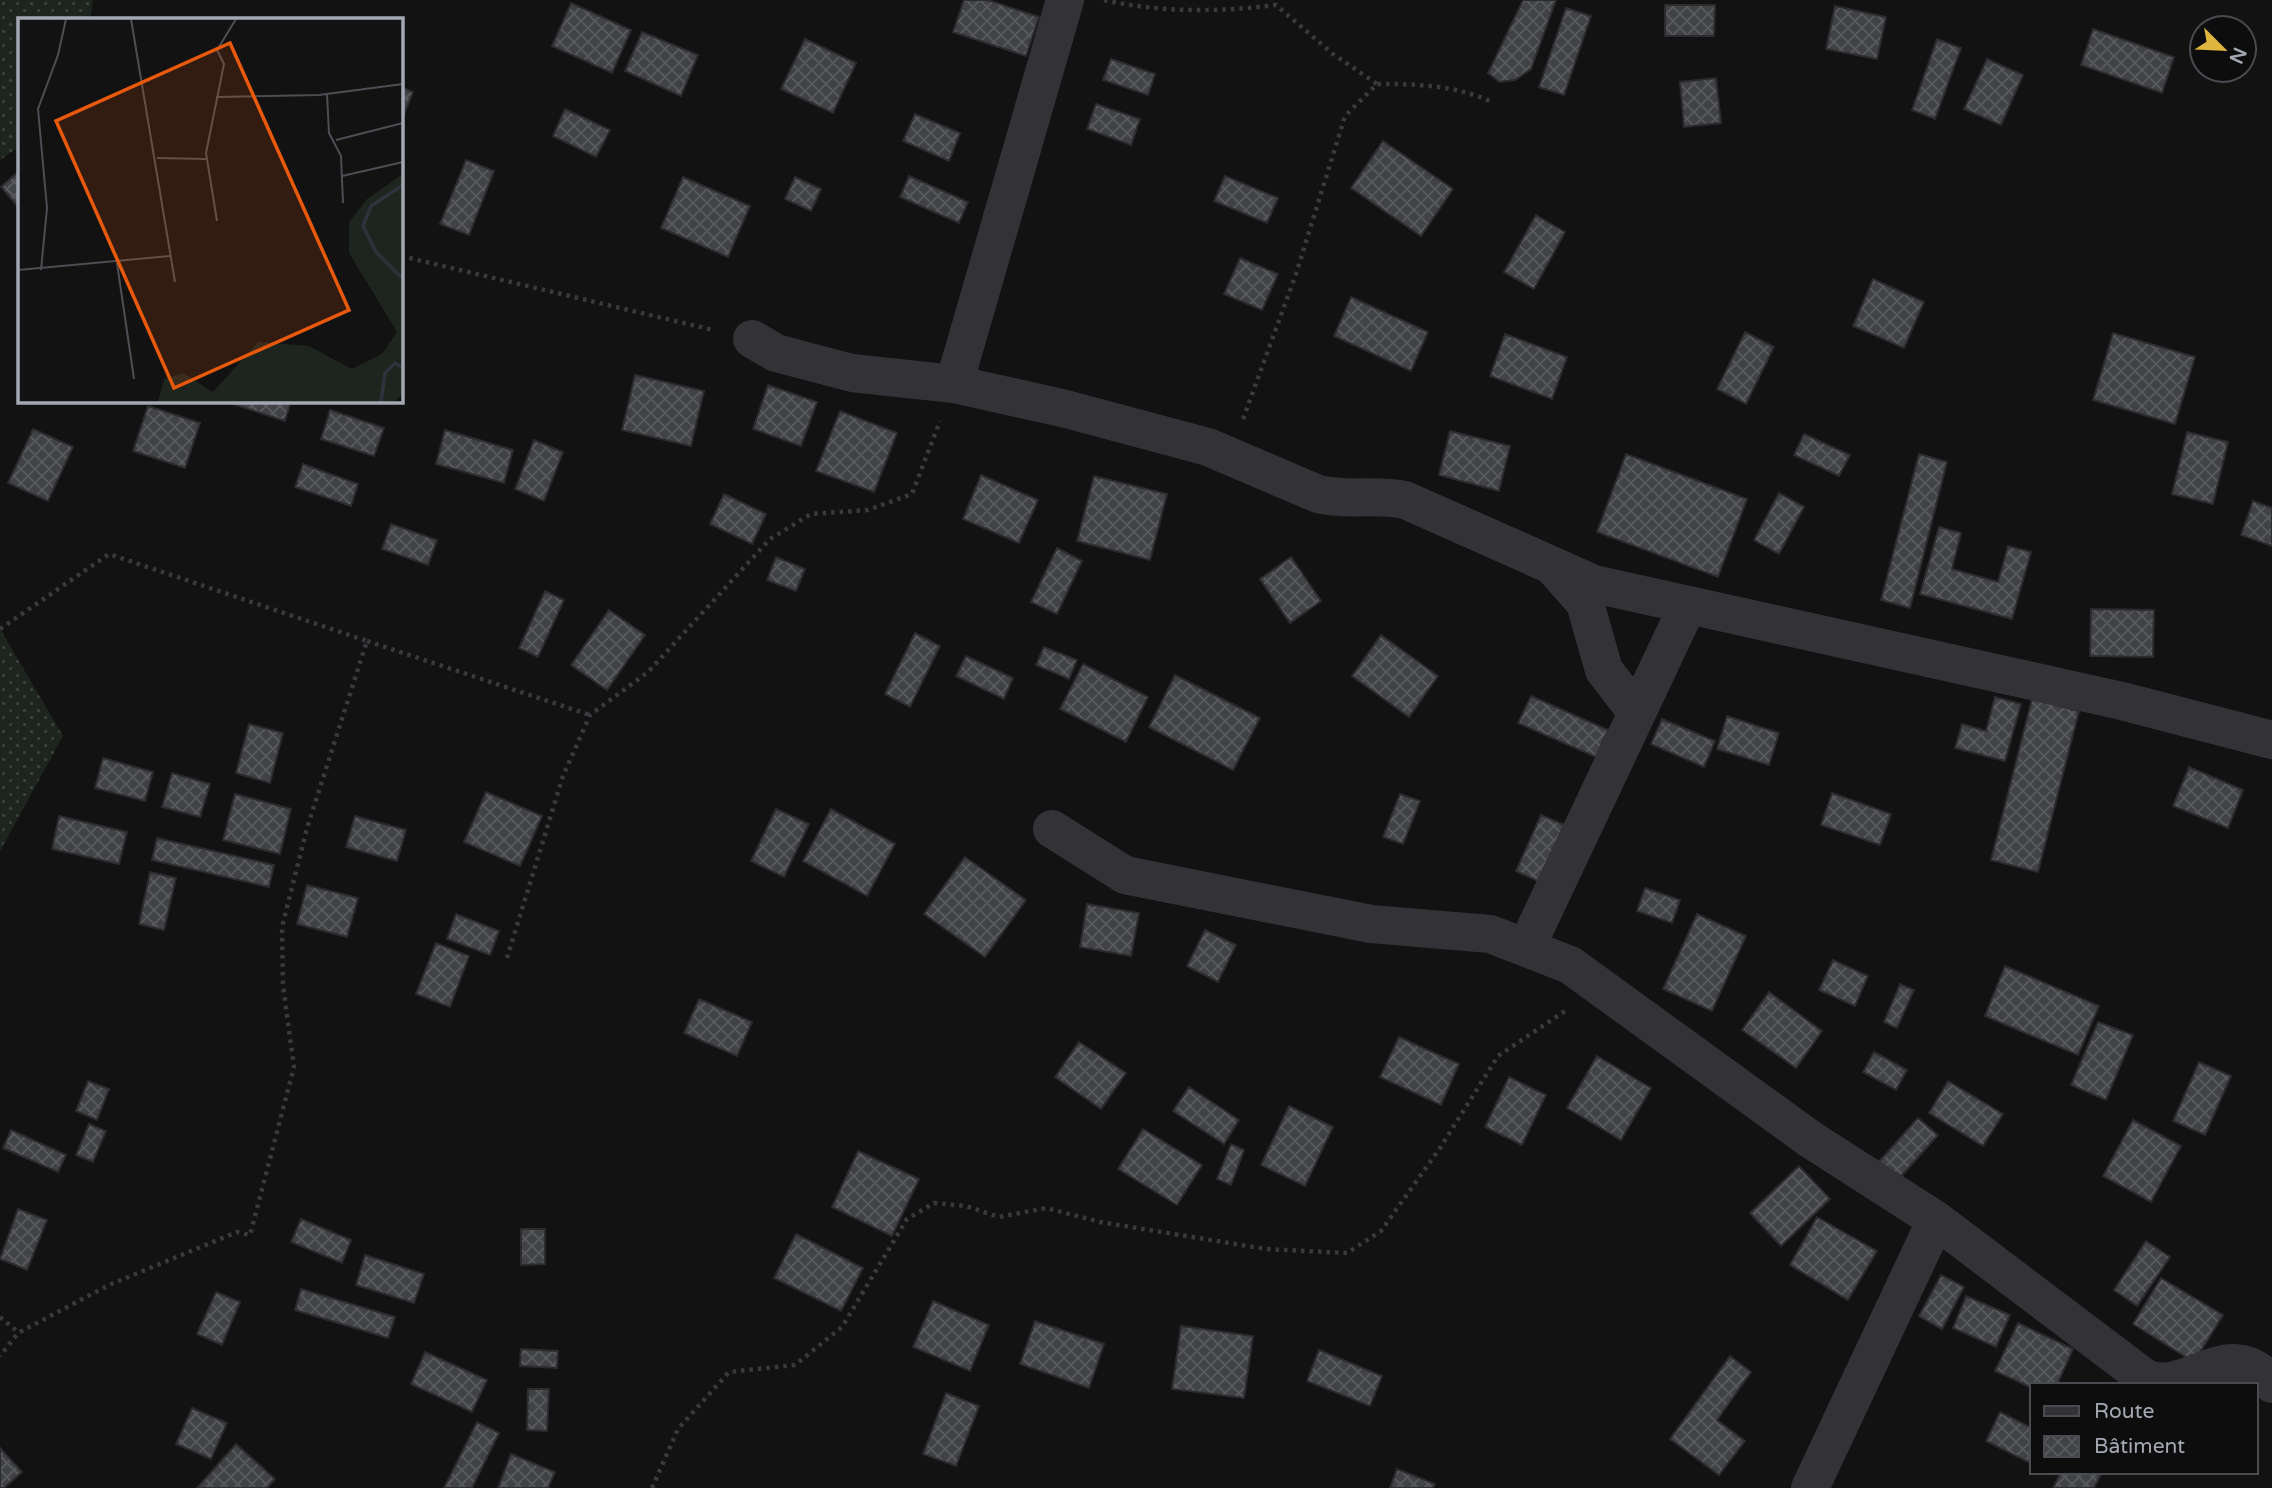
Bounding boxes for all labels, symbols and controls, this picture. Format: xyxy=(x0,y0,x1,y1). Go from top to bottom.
north arrow xyxy=(2188,14,2258,84)
inset map xyxy=(18,18,402,402)
text: N xyxy=(2224,44,2251,67)
legend xyxy=(2030,1383,2258,1474)
text: Route xyxy=(2094,1399,2154,1424)
text: Bâtiment xyxy=(2094,1434,2185,1459)

